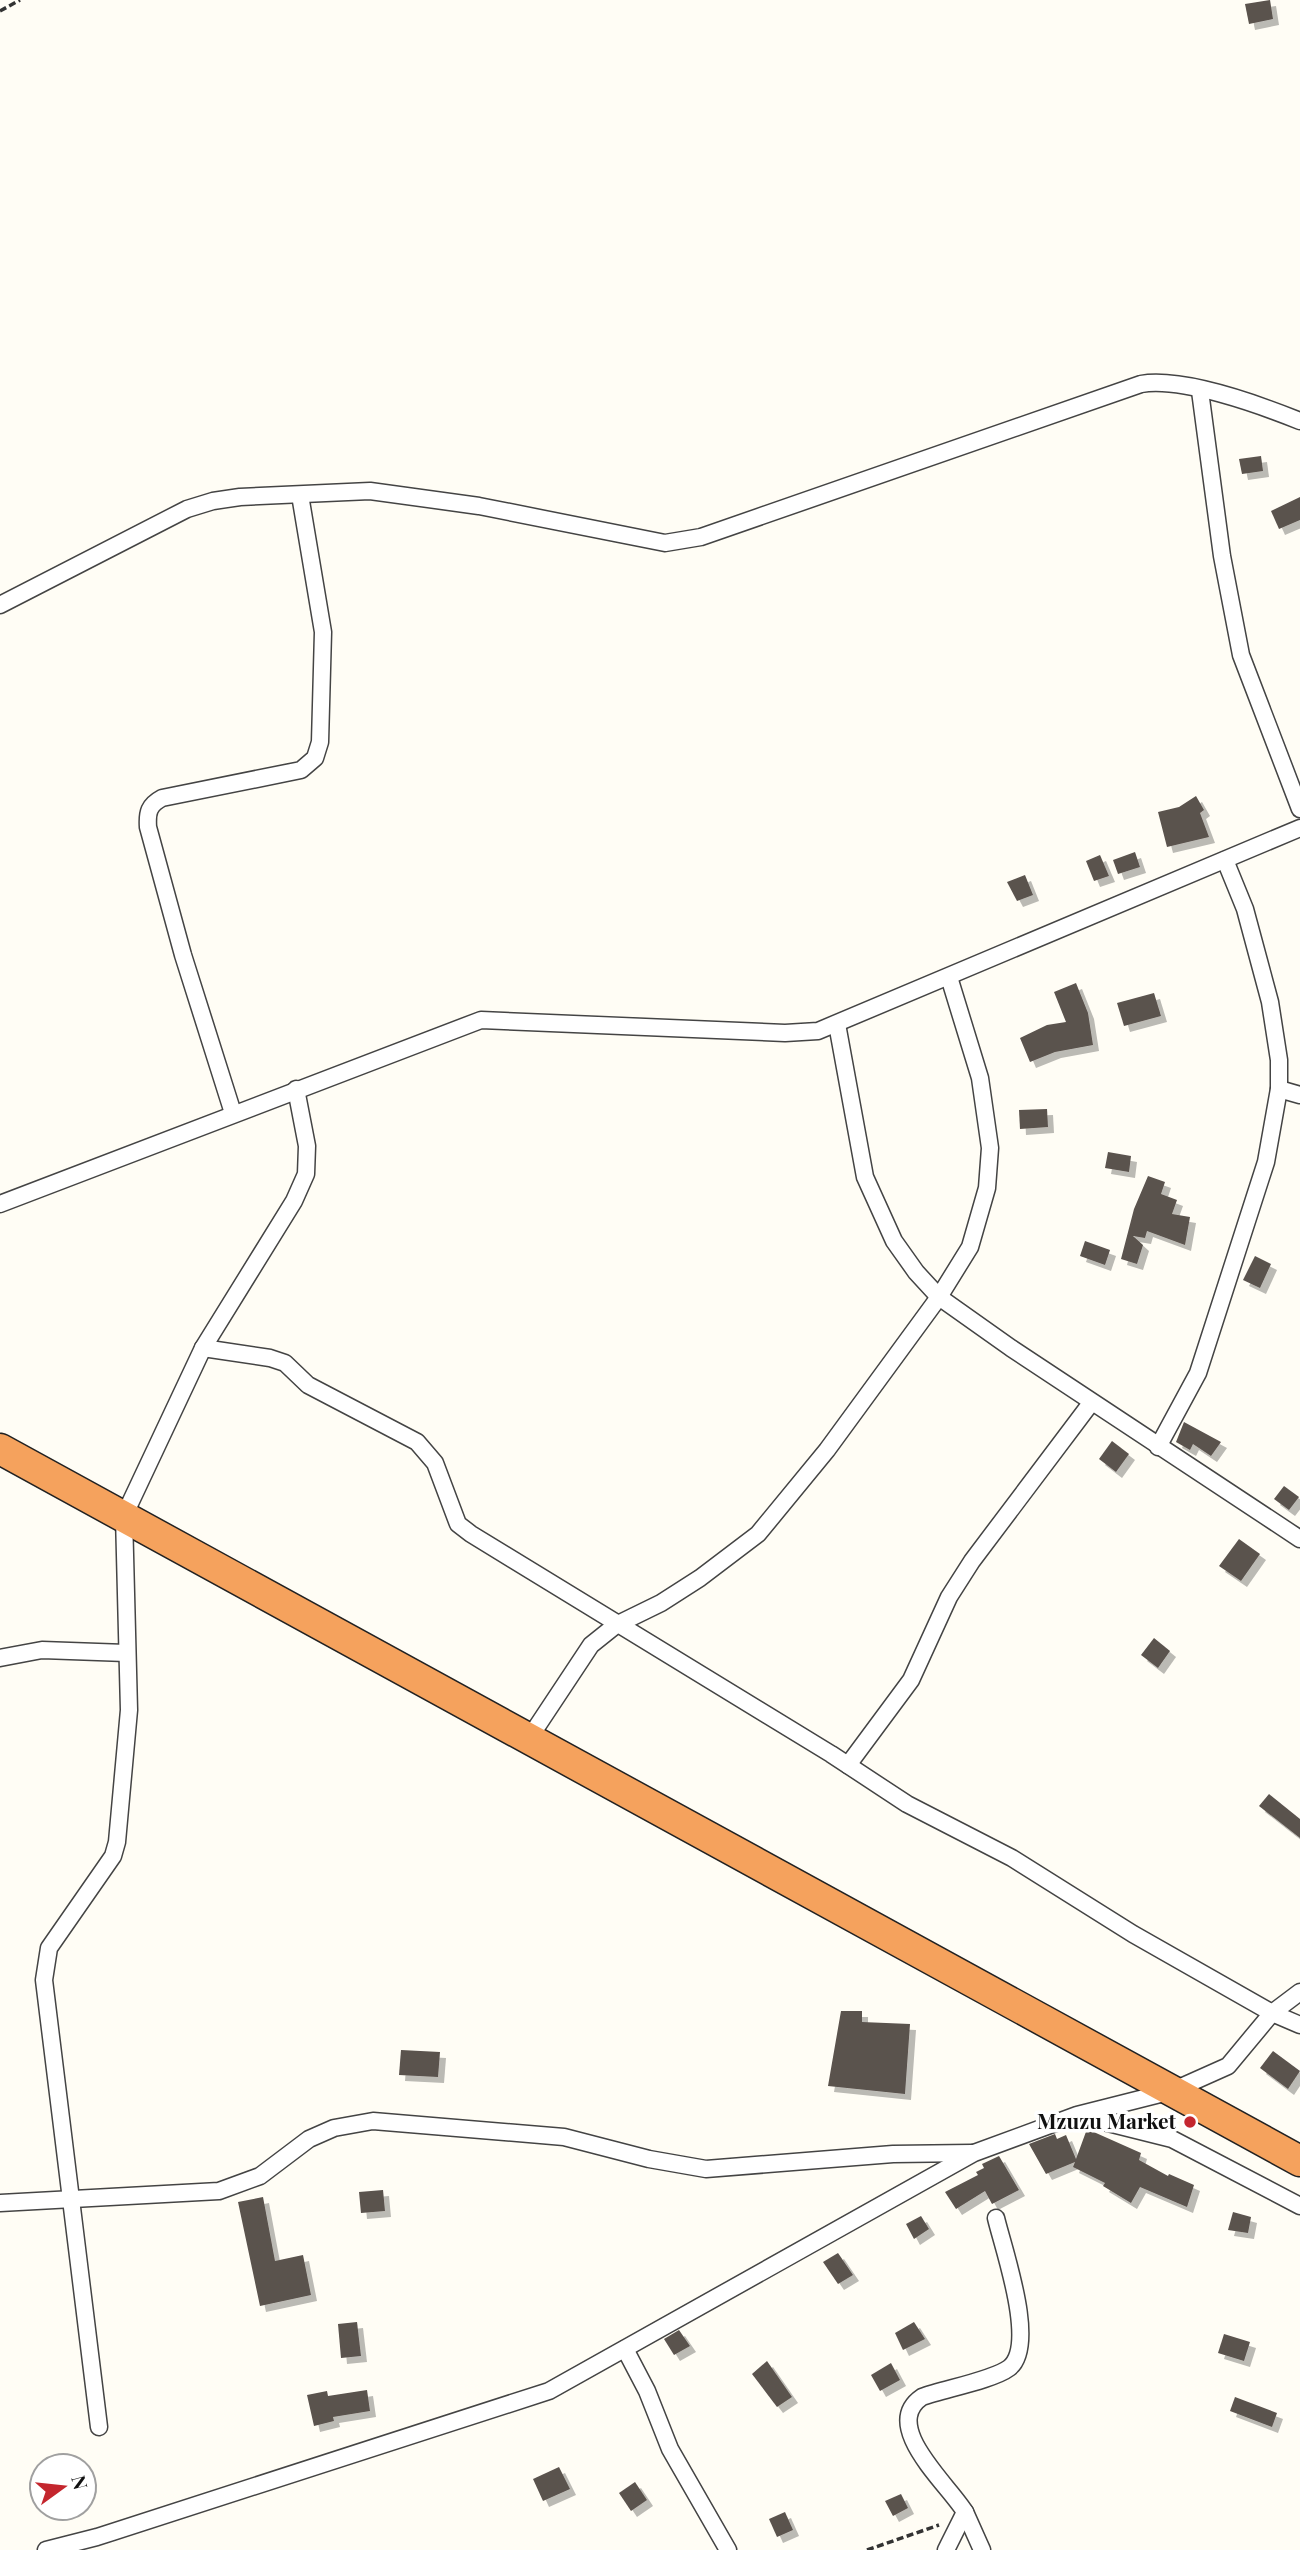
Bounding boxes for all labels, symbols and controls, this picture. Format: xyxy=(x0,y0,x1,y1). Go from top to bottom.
place label: Mzuzu Market xyxy=(1037,2106,1177,2134)
marker: Mzuzu Market xyxy=(1182,2114,1198,2130)
north arrow xyxy=(28,2452,98,2522)
text: N xyxy=(66,2472,95,2493)

